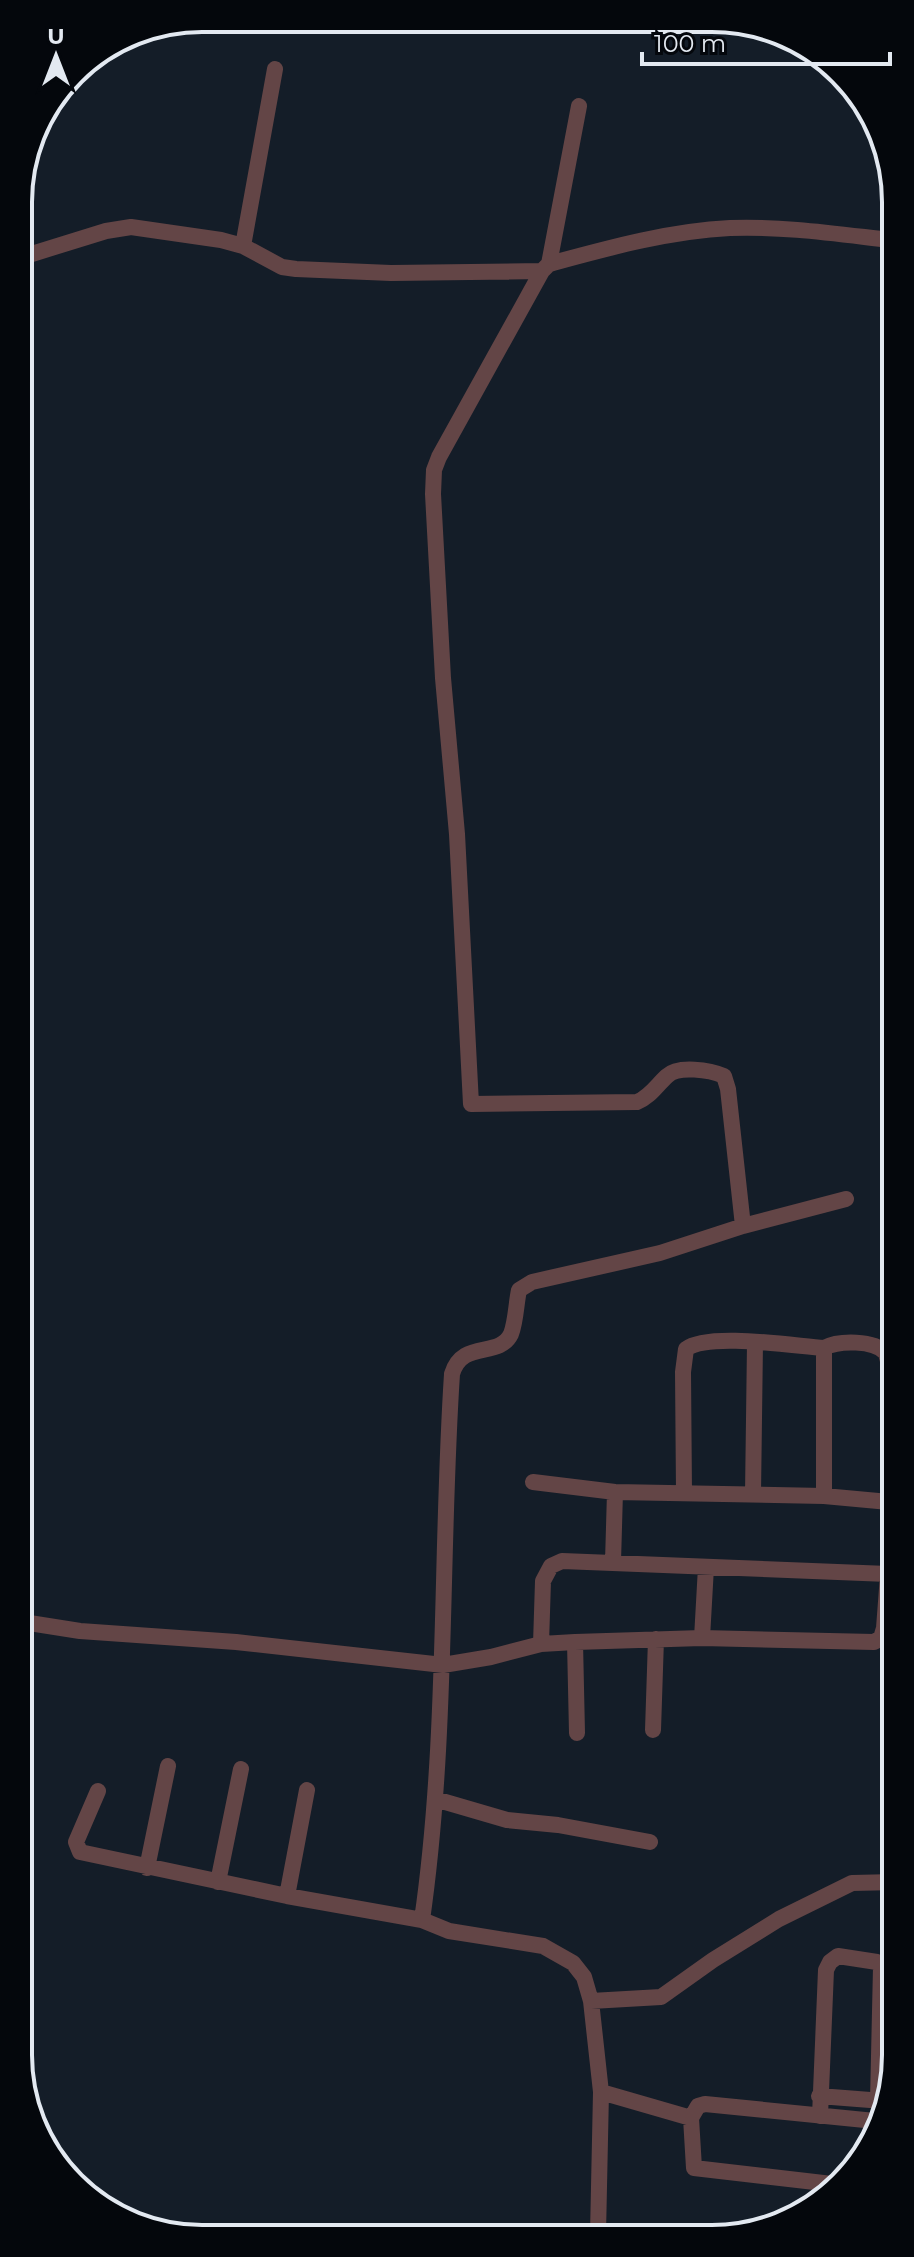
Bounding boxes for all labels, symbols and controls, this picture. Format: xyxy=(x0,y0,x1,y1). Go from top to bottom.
north arrow xyxy=(16,16,96,96)
scale bar xyxy=(642,16,890,66)
text: U xyxy=(47,23,65,50)
text: 100 m xyxy=(654,29,726,58)

